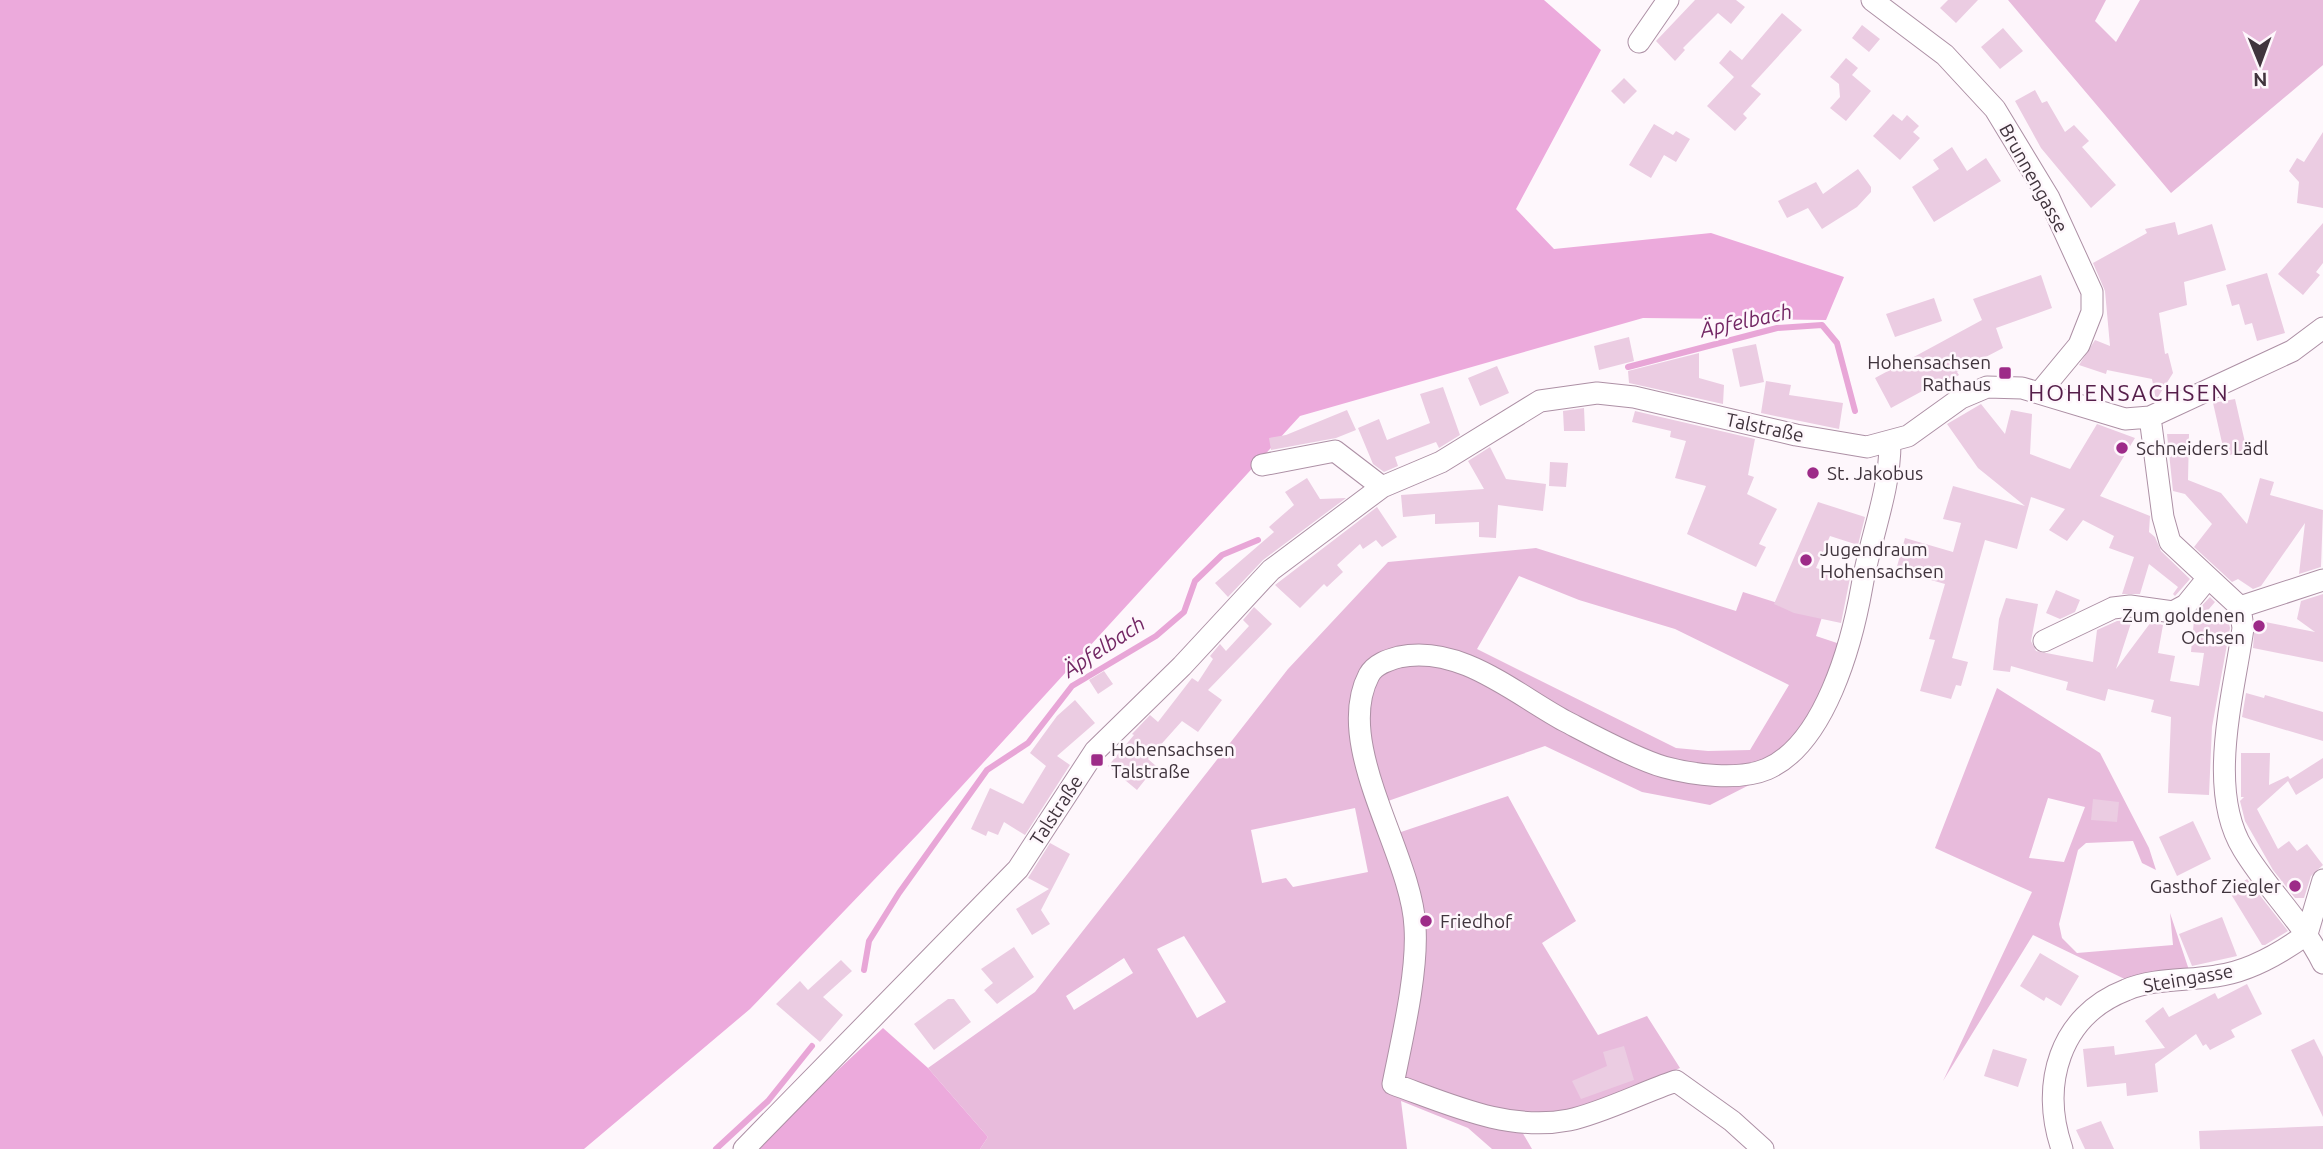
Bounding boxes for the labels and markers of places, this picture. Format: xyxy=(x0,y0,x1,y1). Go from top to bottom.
place label: Hohensachsen Rathaus xyxy=(1867,351,1991,395)
marker: Hohensachsen Rathaus xyxy=(1997,365,2013,381)
place label: Schneiders Lädl xyxy=(2136,437,2269,459)
marker: Schneiders Lädl xyxy=(2114,440,2130,456)
place label: St. Jakobus xyxy=(1827,462,1923,484)
marker: St. Jakobus xyxy=(1805,465,1821,481)
place label: Jugendraum Hohensachsen xyxy=(1820,538,1944,582)
marker: Jugendraum Hohensachsen xyxy=(1798,552,1814,568)
place label: Zum goldenen Ochsen xyxy=(2122,604,2245,648)
marker: Zum goldenen Ochsen xyxy=(2251,618,2267,634)
place label: Hohensachsen Talstraße xyxy=(1111,738,1235,782)
marker: Hohensachsen Talstraße xyxy=(1089,752,1105,768)
place label: Gasthof Ziegler xyxy=(2150,875,2281,897)
marker: Gasthof Ziegler xyxy=(2287,878,2303,894)
place label: Friedhof xyxy=(1440,910,1513,932)
marker: Friedhof xyxy=(1418,913,1434,929)

